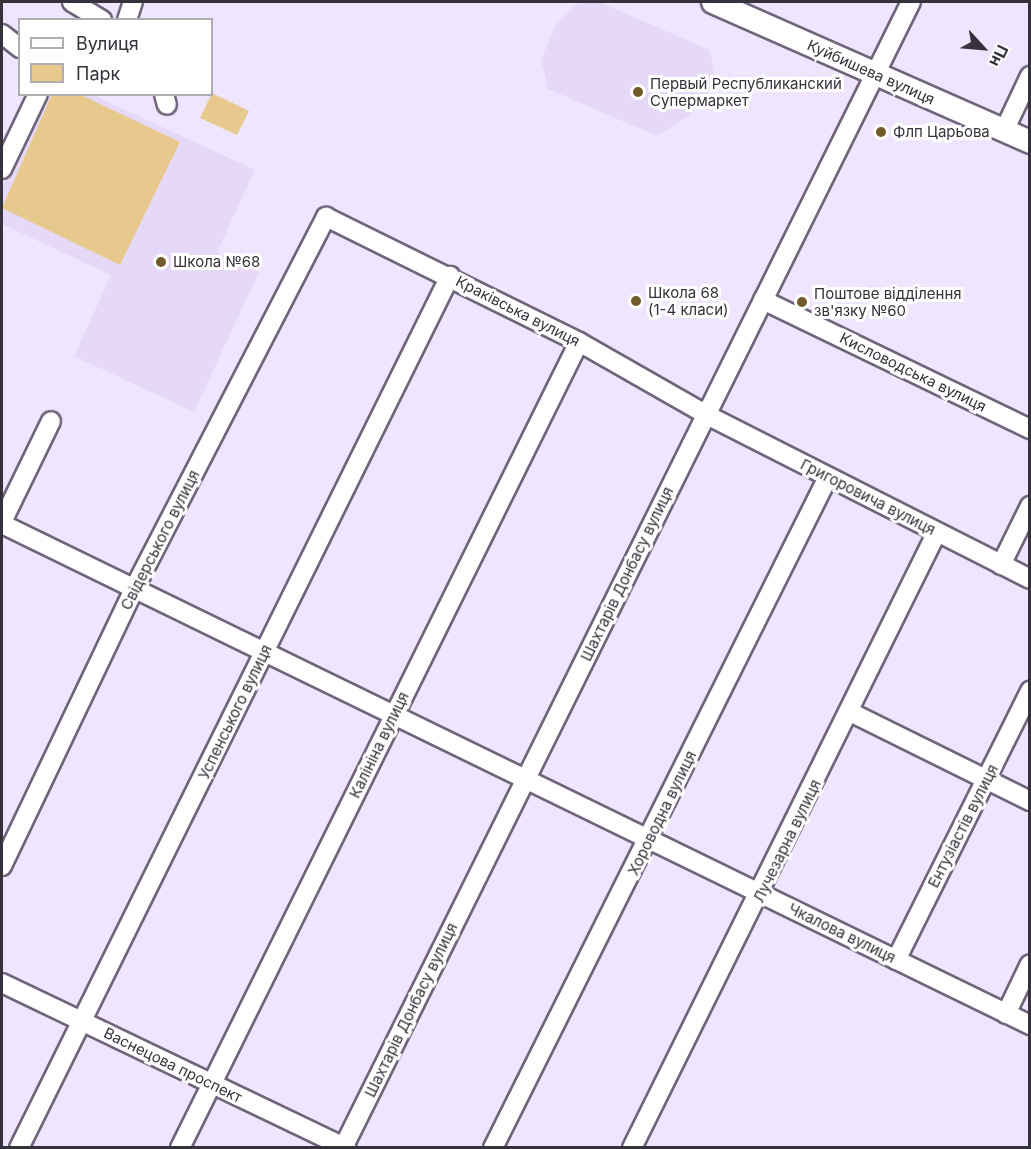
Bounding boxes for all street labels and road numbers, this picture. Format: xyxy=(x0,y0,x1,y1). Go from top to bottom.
street label: Куйбишева вулиця xyxy=(804,36,938,108)
street label: Краківська вулиця xyxy=(453,272,583,350)
street label: Кисловодська вулиця xyxy=(837,329,989,415)
street label: Григоровича вулиця xyxy=(798,455,938,539)
street label: Свідерського вулиця xyxy=(117,467,203,613)
street label: Шахтарів Донбасу вулиця xyxy=(577,484,677,664)
street label: Успенського вулиця xyxy=(195,642,275,782)
street label: Калініна вулиця xyxy=(346,689,412,801)
street label: Хороводна вулиця xyxy=(624,748,700,878)
street label: Ентузіастів вулиця xyxy=(924,761,1002,891)
street label: Лучезарна вулиця xyxy=(749,777,825,905)
street label: Чкалова вулиця xyxy=(786,899,898,967)
street label: Шахтарів Донбасу вулиця xyxy=(361,920,461,1100)
street label: Васнецова проспект xyxy=(101,1024,245,1106)

